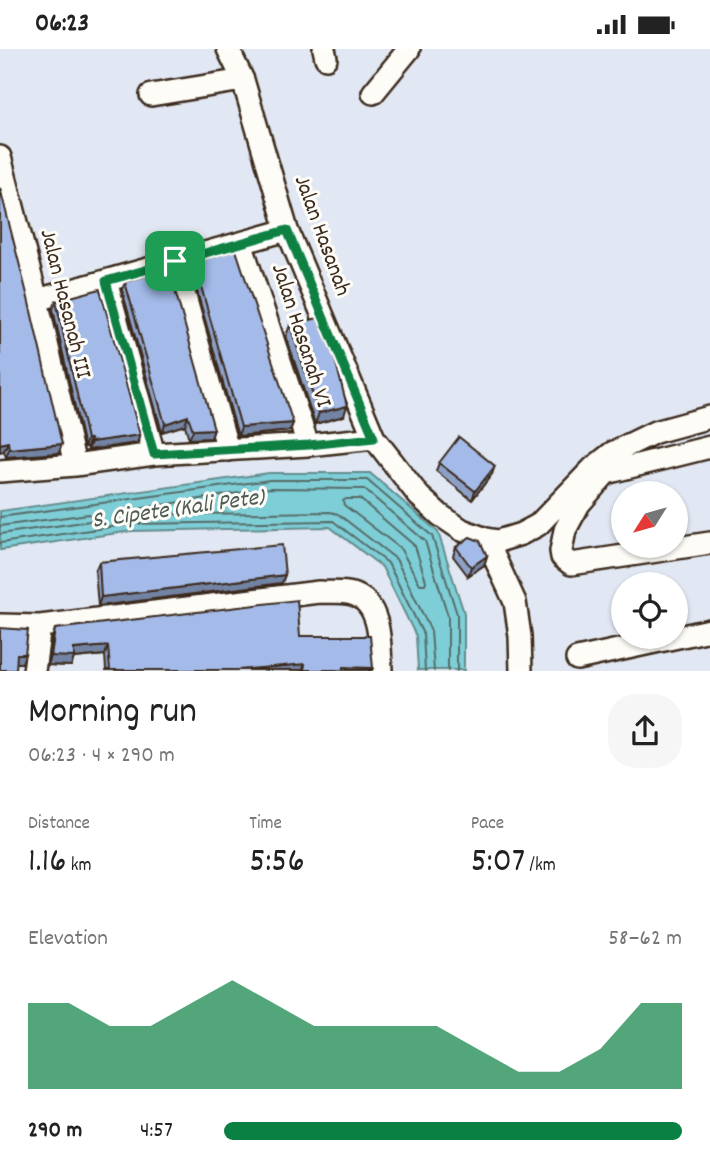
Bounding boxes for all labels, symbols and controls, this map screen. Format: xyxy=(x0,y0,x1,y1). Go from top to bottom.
text: 06:23 xyxy=(35,6,89,43)
street label: Jalan Hasanah xyxy=(284,171,358,301)
street label: Jalan Hasanah III xyxy=(29,226,99,382)
pin xyxy=(145,231,205,291)
icon: arrive xyxy=(156,242,194,280)
street label: Jalan Hasanah VI xyxy=(261,260,339,412)
water label: S. Cipete (Kali Pete) xyxy=(90,481,268,539)
north arrow xyxy=(611,481,688,558)
map controls xyxy=(611,481,688,649)
button: locate xyxy=(611,572,688,649)
text: Morning run xyxy=(28,686,197,741)
button: share xyxy=(608,694,682,768)
text: 06:23 · 4 × 290 m xyxy=(28,740,175,773)
text: Distance xyxy=(28,811,90,838)
text: Time xyxy=(249,811,282,838)
text: Pace xyxy=(471,811,504,838)
text: 1.16 xyxy=(28,838,66,888)
text: 5:56 xyxy=(249,838,305,888)
text: 5:07 xyxy=(471,838,525,888)
text: km xyxy=(66,853,92,880)
text: /km xyxy=(525,853,556,880)
text: Elevation xyxy=(28,923,108,956)
text: 58–62 m xyxy=(608,923,682,956)
text: 290 m xyxy=(28,1115,82,1148)
text: 4:57 xyxy=(140,1115,173,1148)

